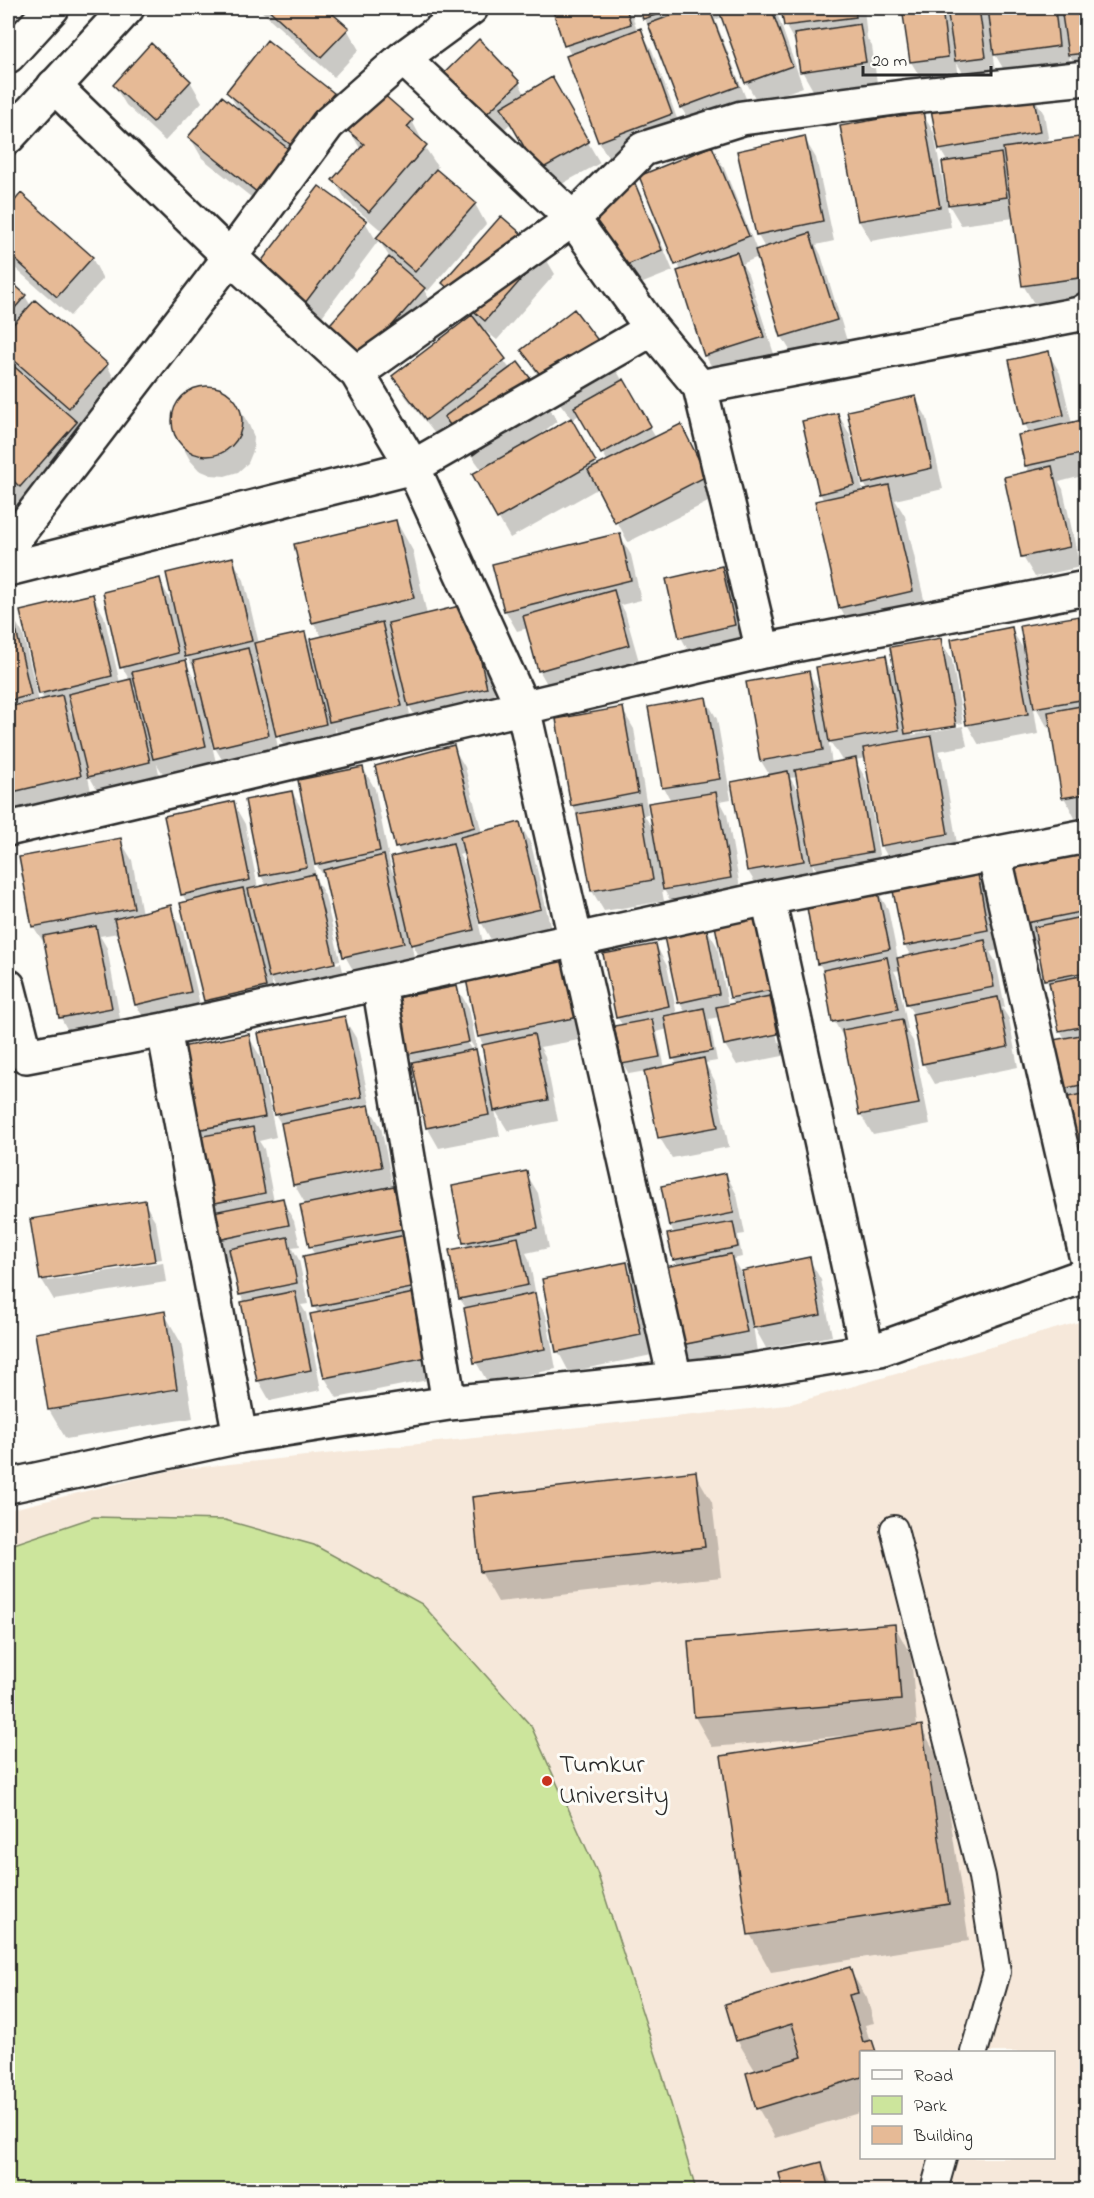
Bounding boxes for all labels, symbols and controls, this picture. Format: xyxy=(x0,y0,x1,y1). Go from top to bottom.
scale bar xyxy=(863,39,990,77)
text: 20 m xyxy=(872,49,907,75)
place label: Tumkur University xyxy=(559,1746,669,1816)
marker: Tumkur University xyxy=(540,1774,554,1788)
legend xyxy=(860,2051,1055,2159)
text: Road xyxy=(914,2064,953,2090)
text: Park xyxy=(914,2094,947,2120)
text: Building xyxy=(913,2124,973,2151)

